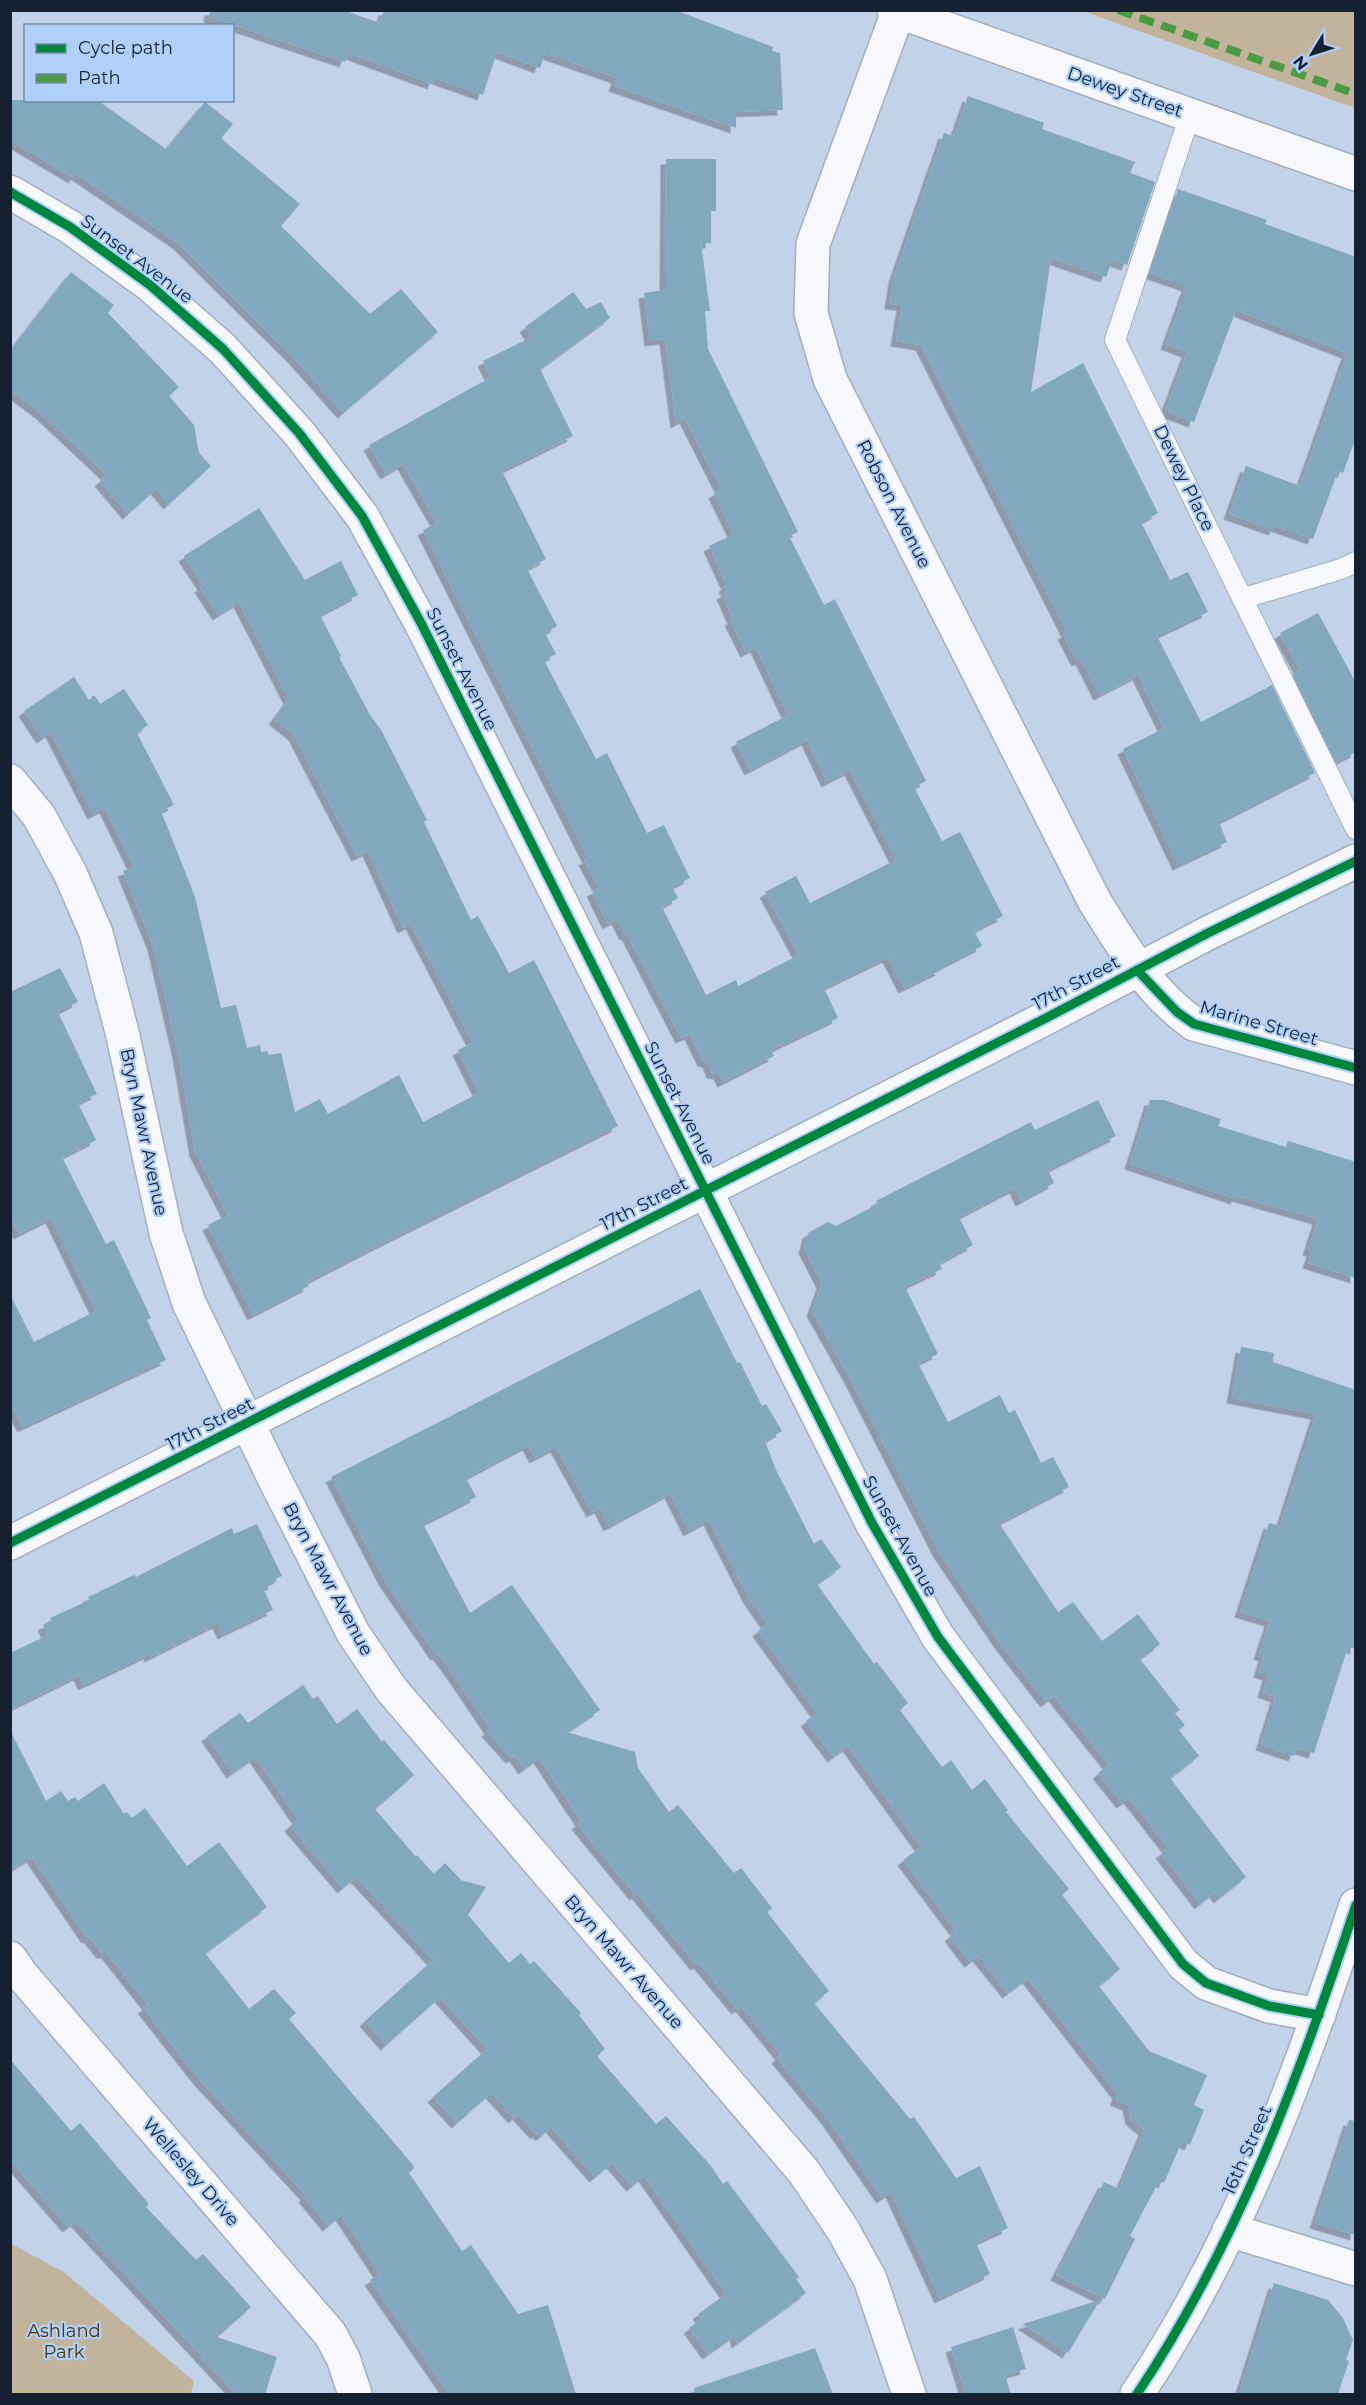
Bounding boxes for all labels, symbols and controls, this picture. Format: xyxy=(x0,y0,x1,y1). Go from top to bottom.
legend xyxy=(24,24,234,102)
north arrow xyxy=(1282,24,1342,84)
text: Cycle path xyxy=(78,37,173,59)
text: N xyxy=(1289,52,1312,74)
street label: Dewey Street xyxy=(1064,62,1186,122)
text: Path xyxy=(78,67,121,89)
street label: Sunset Avenue xyxy=(76,210,198,308)
street label: Dewey Place xyxy=(1149,421,1219,535)
street label: Robson Avenue xyxy=(852,436,936,572)
street label: Sunset Avenue xyxy=(422,604,502,734)
street label: 17th Street xyxy=(1029,951,1123,1015)
street label: Marine Street xyxy=(1197,996,1321,1050)
street label: Sunset Avenue xyxy=(640,1038,720,1168)
street label: Bryn Mawr Avenue xyxy=(116,1046,173,1218)
street label: 17th Street xyxy=(596,1173,692,1235)
street label: 17th Street xyxy=(162,1393,258,1455)
street label: Sunset Avenue xyxy=(858,1472,942,1600)
street label: Bryn Mawr Avenue xyxy=(278,1499,378,1660)
street label: Bryn Mawr Avenue xyxy=(560,1890,688,2034)
street label: 16th Street xyxy=(1217,2102,1277,2198)
street label: Wellesley Drive xyxy=(138,2113,244,2231)
park label: Ashland Park xyxy=(27,2320,101,2363)

